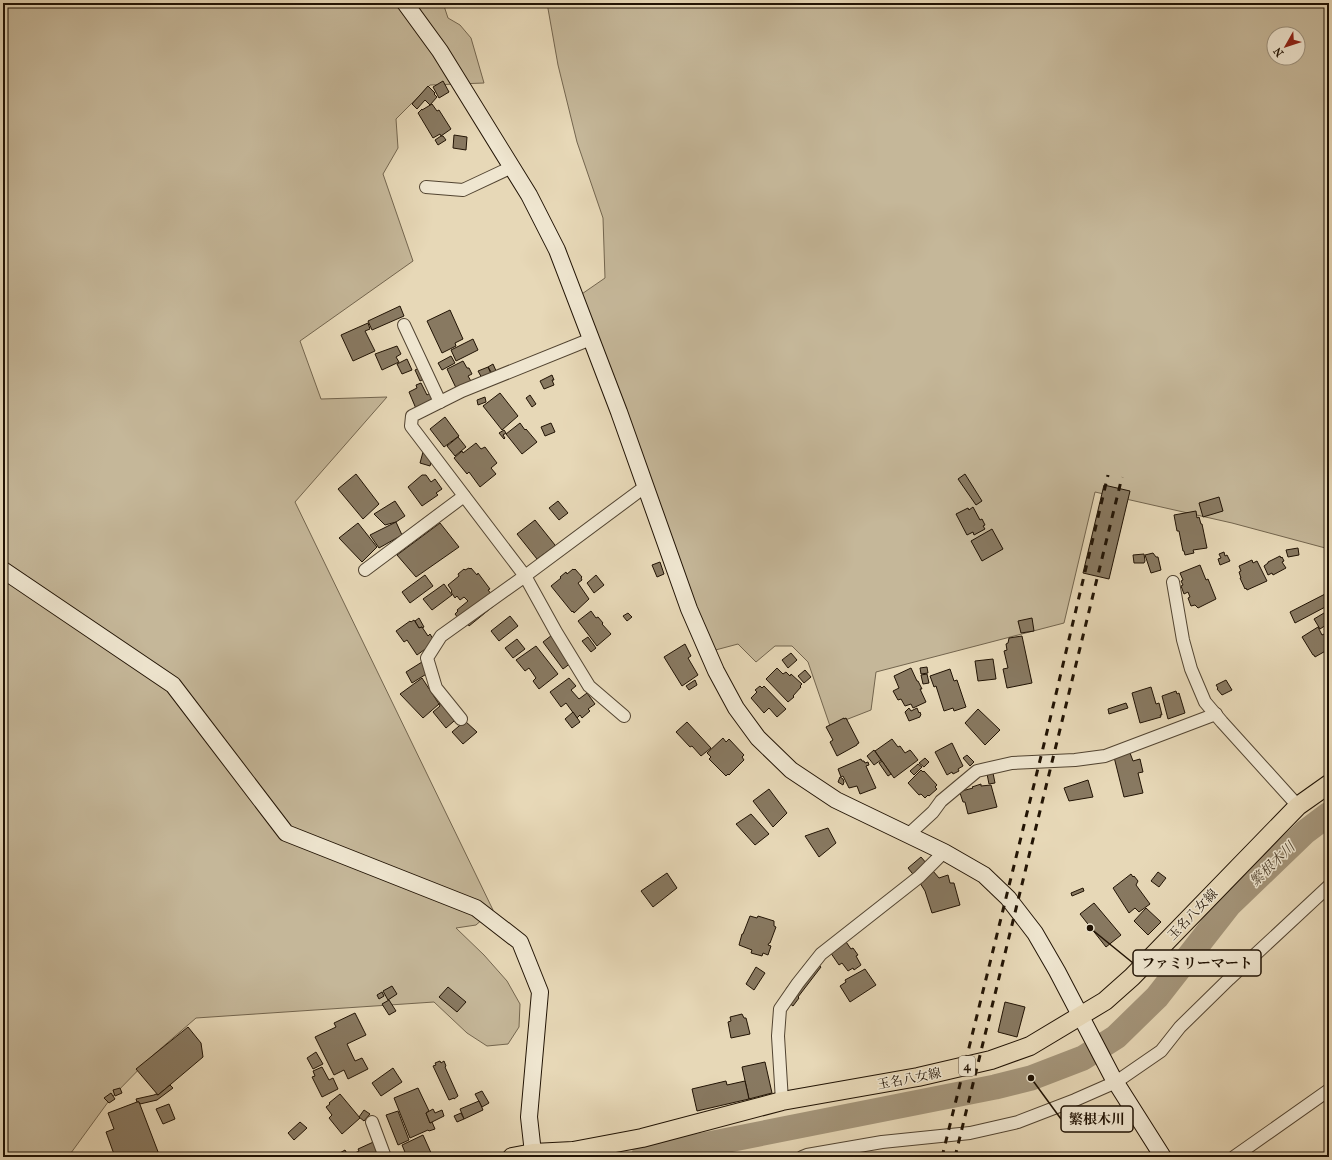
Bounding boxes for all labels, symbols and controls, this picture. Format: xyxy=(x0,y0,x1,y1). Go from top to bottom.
north arrow xyxy=(1266,26,1306,66)
text: N xyxy=(1271,44,1286,59)
water label: 繁根木川 xyxy=(1246,837,1300,890)
street label: 玉名八女線 xyxy=(1164,886,1220,943)
callout: ファミリーマート xyxy=(1133,950,1261,976)
text: ファミリーマート xyxy=(1141,955,1253,972)
road number: 4 xyxy=(959,1056,975,1076)
street label: 玉名八女線 xyxy=(876,1065,942,1092)
callout: 繁根木川 xyxy=(1061,1106,1133,1132)
text: 繁根木川 xyxy=(1069,1111,1125,1128)

